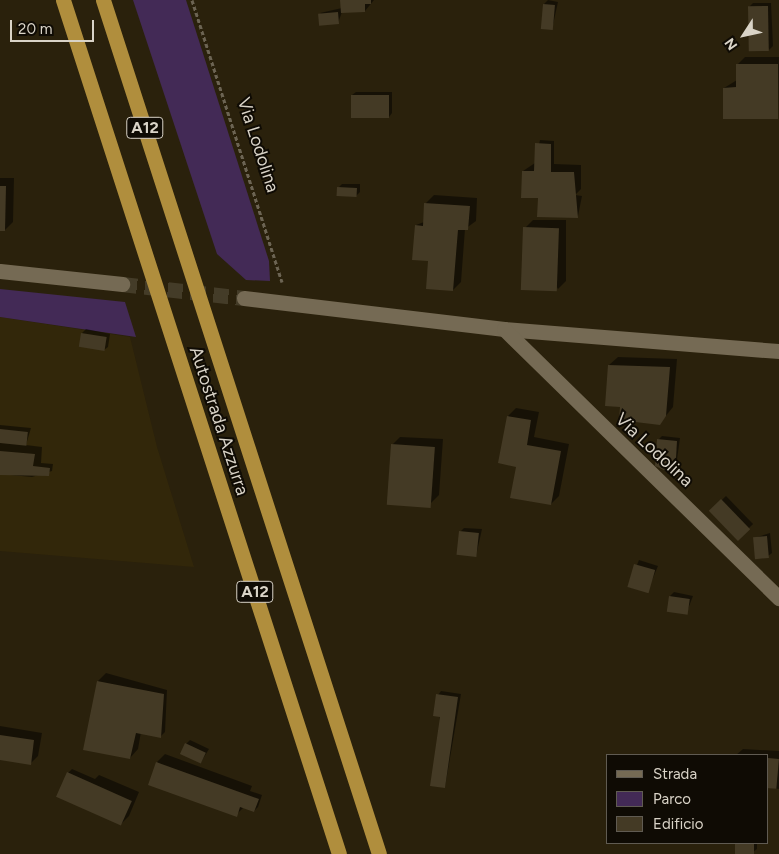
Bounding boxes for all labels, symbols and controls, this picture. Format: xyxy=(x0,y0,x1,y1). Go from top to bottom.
scale bar xyxy=(12,10,96,42)
north arrow xyxy=(719,10,769,60)
text: 20 m xyxy=(18,20,52,38)
text: N xyxy=(721,35,741,53)
street label: Via Lodolina xyxy=(233,95,283,195)
road number: A12 xyxy=(126,115,164,142)
street label: Autostrada Azzurra xyxy=(185,344,253,498)
street label: Via Lodolina xyxy=(611,409,697,491)
road number: A12 xyxy=(236,578,274,606)
legend xyxy=(606,754,769,844)
text: Strada xyxy=(653,765,697,783)
text: Parco xyxy=(653,790,691,808)
text: Edificio xyxy=(653,815,703,833)

